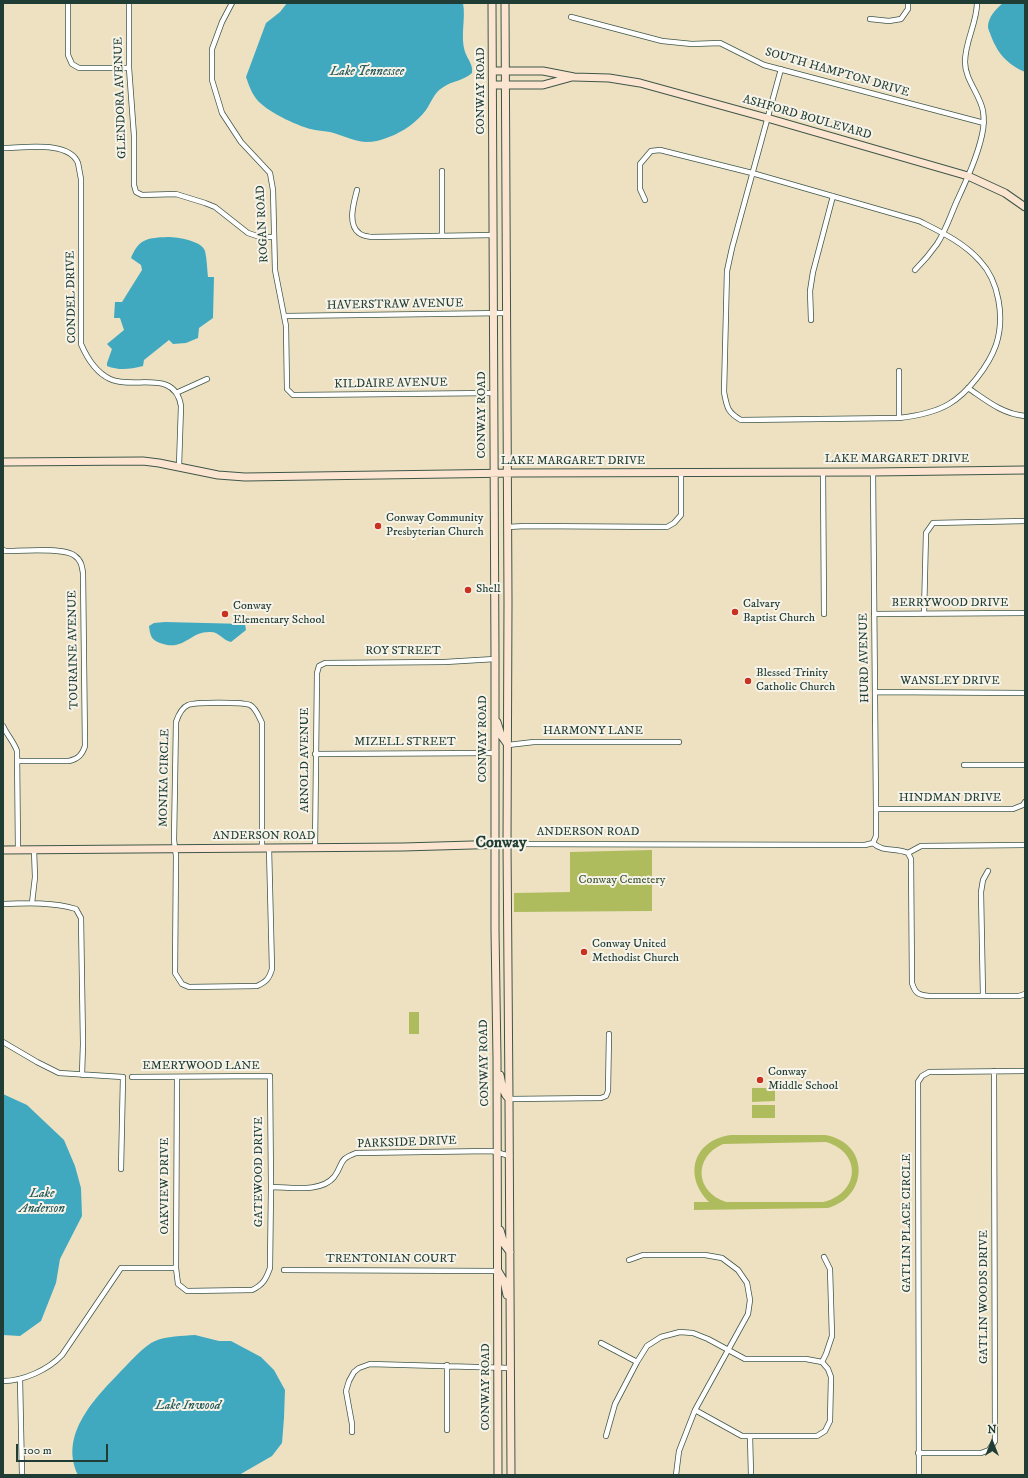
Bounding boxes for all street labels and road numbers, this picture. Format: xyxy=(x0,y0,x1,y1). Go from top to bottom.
street label: GLENDORA AVENUE xyxy=(112,37,130,159)
street label: SOUTH HAMPTON DRIVE xyxy=(763,45,911,101)
street label: CONWAY ROAD xyxy=(475,47,489,135)
street label: ASHFORD BOULEVARD xyxy=(741,93,873,143)
street label: ROGAN ROAD xyxy=(254,185,272,263)
street label: CONDEL DRIVE xyxy=(64,251,80,343)
street label: HAVERSTRAW AVENUE xyxy=(327,297,463,313)
street label: CONWAY ROAD xyxy=(476,371,490,459)
street label: KILDAIRE AVENUE xyxy=(334,376,448,392)
street label: LAKE MARGARET DRIVE xyxy=(825,453,969,467)
street label: LAKE MARGARET DRIVE xyxy=(501,455,645,469)
street label: TOURAINE AVENUE xyxy=(66,590,82,710)
street label: BERRYWOOD DRIVE xyxy=(892,597,1008,611)
street label: HURD AVENUE xyxy=(857,613,873,703)
street label: ROY STREET xyxy=(365,645,441,659)
street label: WANSLEY DRIVE xyxy=(900,675,1000,689)
street label: CONWAY ROAD xyxy=(477,695,491,783)
street label: ARNOLD AVENUE xyxy=(299,708,313,812)
street label: HARMONY LANE xyxy=(543,725,643,739)
street label: MONIKA CIRCLE xyxy=(157,729,173,827)
street label: MIZELL STREET xyxy=(354,736,456,750)
street label: HINDMAN DRIVE xyxy=(899,792,1001,806)
street label: ANDERSON ROAD xyxy=(537,826,639,840)
street label: ANDERSON ROAD xyxy=(213,830,315,844)
street label: CONWAY ROAD xyxy=(477,1019,493,1107)
street label: EMERYWOOD LANE xyxy=(142,1060,260,1074)
street label: GATEWOOD DRIVE xyxy=(253,1117,267,1227)
street label: PARKSIDE DRIVE xyxy=(357,1134,457,1152)
street label: OAKVIEW DRIVE xyxy=(159,1138,173,1234)
street label: GATLIN PLACE CIRCLE xyxy=(901,1153,915,1293)
street label: GATLIN WOODS DRIVE xyxy=(978,1230,992,1364)
street label: TRENTONIAN COURT xyxy=(326,1253,456,1267)
street label: CONWAY ROAD xyxy=(480,1343,494,1431)

